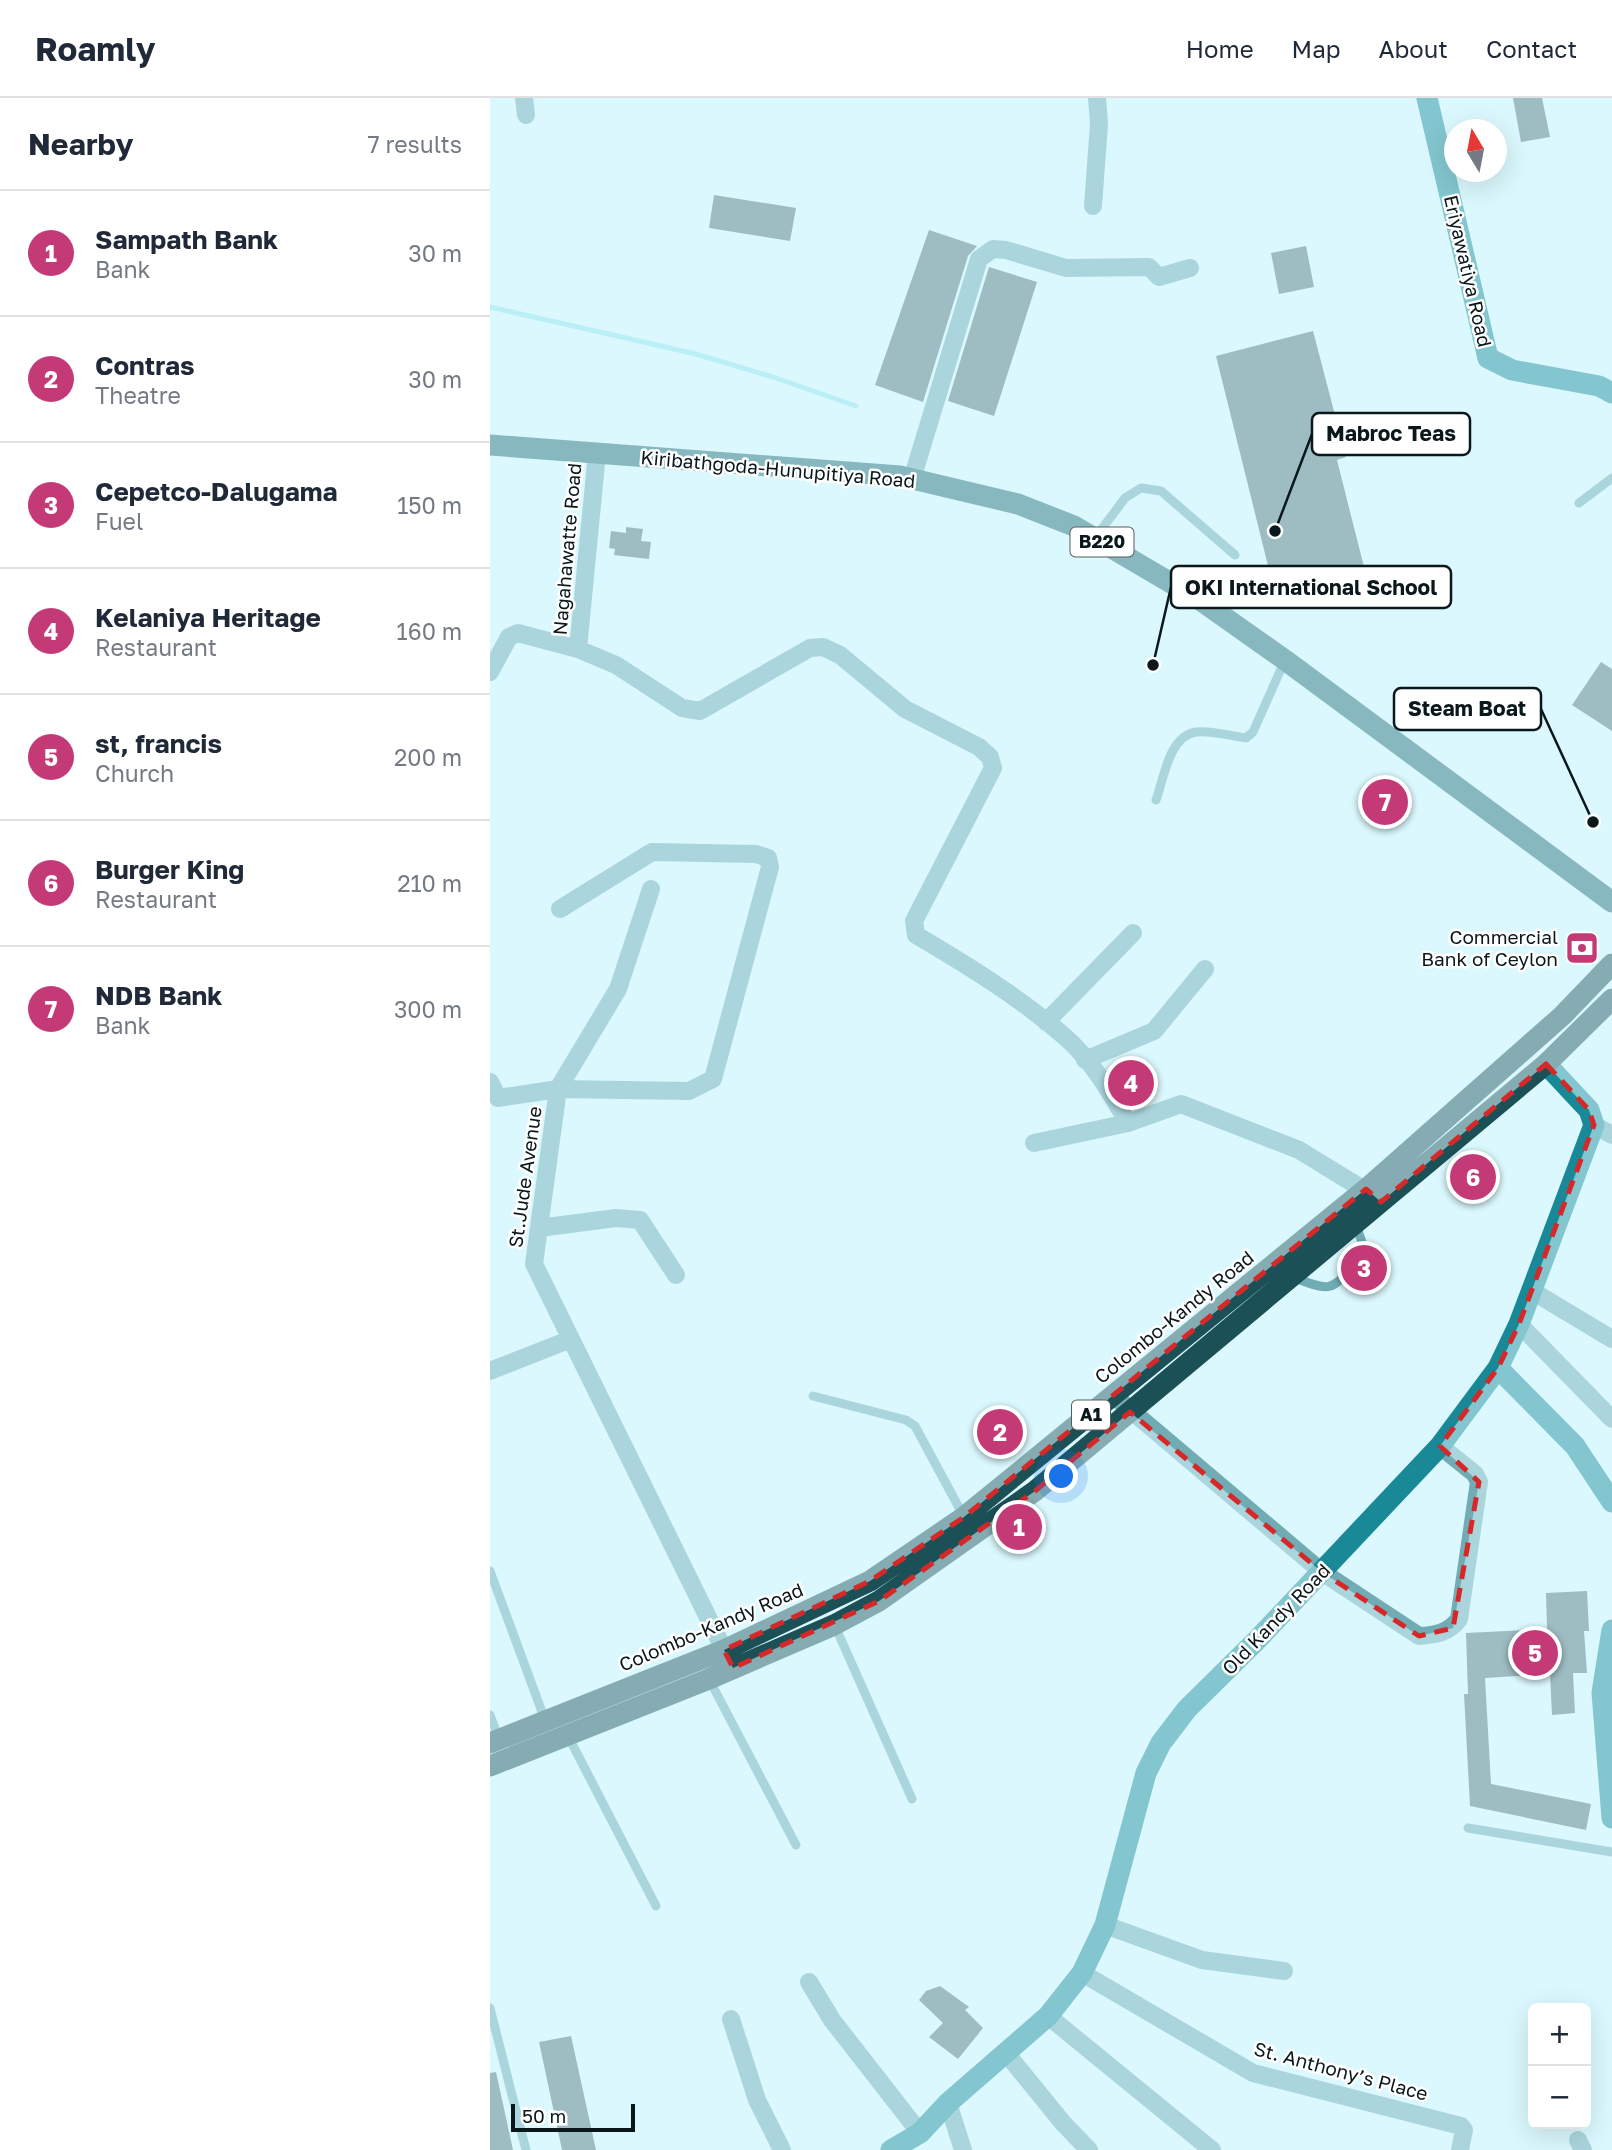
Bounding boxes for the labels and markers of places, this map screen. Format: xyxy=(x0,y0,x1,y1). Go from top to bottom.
callout: Mabroc Teas xyxy=(1312,413,1470,455)
callout: OKI International School xyxy=(1171,566,1451,608)
callout: Steam Boat xyxy=(1394,688,1541,730)
pin: 7 xyxy=(1362,776,1408,828)
place label: Commercial Bank of Ceylon xyxy=(1421,925,1558,970)
bank icon: Commercial Bank of Ceylon xyxy=(1563,929,1601,967)
pin: 4 xyxy=(1108,1057,1154,1109)
pin: 6 xyxy=(1450,1151,1496,1203)
pin: 3 xyxy=(1341,1242,1387,1294)
pin: 2 xyxy=(977,1406,1023,1458)
pin: 1 xyxy=(996,1501,1042,1553)
pin: 5 xyxy=(1512,1627,1558,1679)

